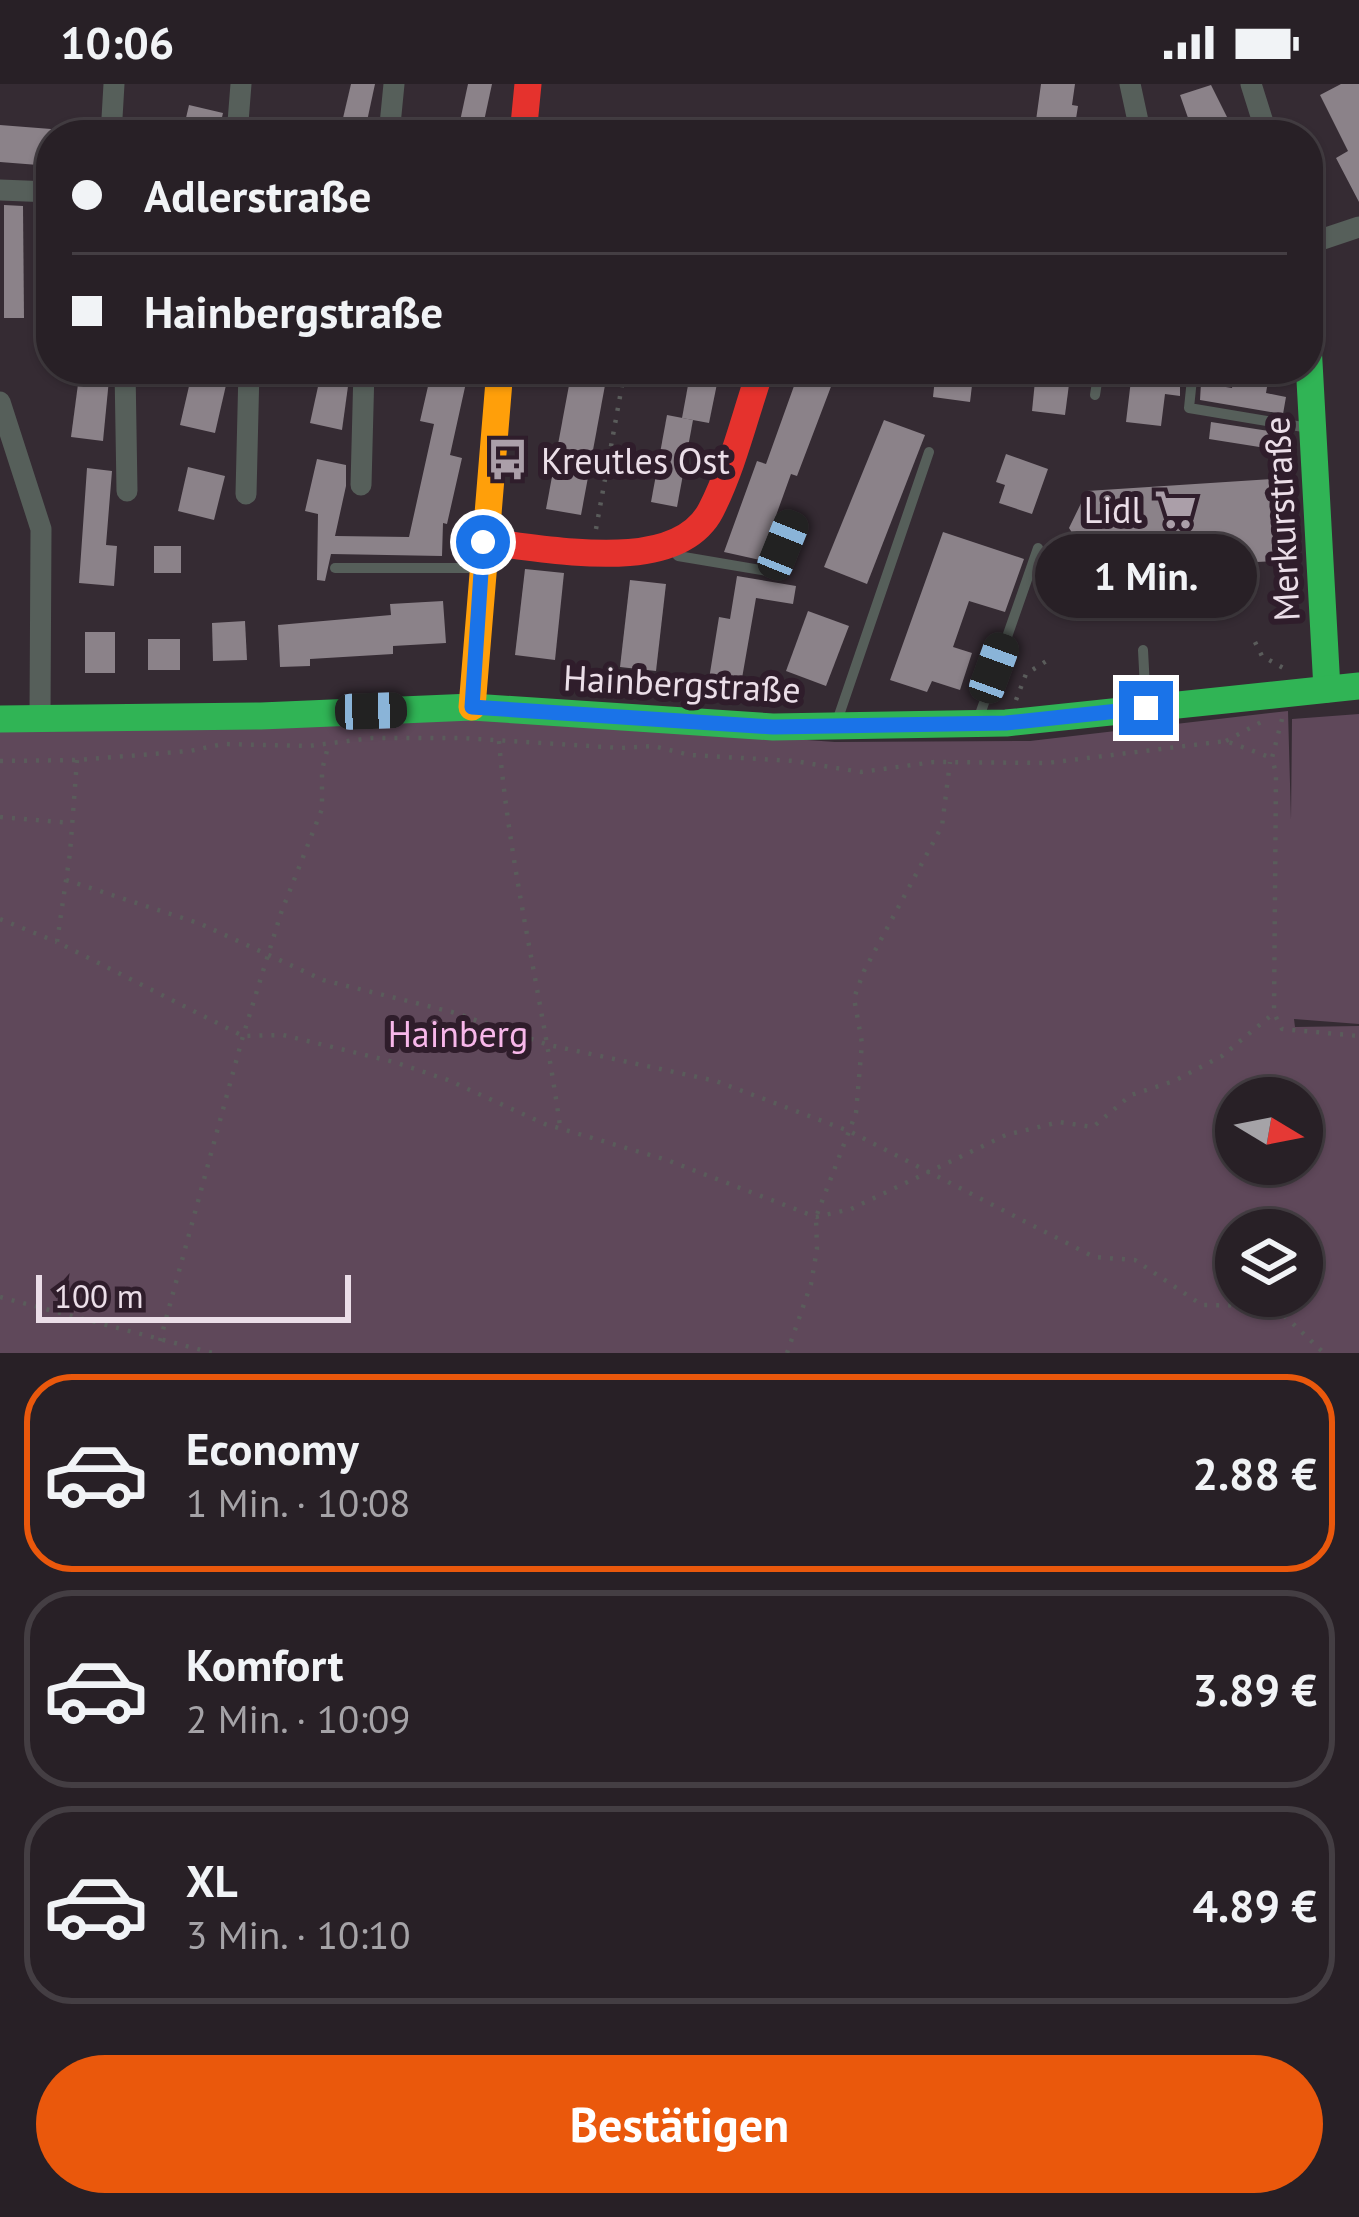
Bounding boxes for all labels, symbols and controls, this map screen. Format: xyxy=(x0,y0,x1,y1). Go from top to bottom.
text: 10:06 xyxy=(60,13,174,71)
text: Adlerstraße xyxy=(144,166,371,224)
text: Hainbergstraße xyxy=(144,282,443,340)
street label: Merkurstraße xyxy=(1252,415,1310,623)
bus stop icon: Kreutles Ost xyxy=(484,437,530,483)
place label: Kreutles Ost xyxy=(541,437,730,484)
place label: Lidl xyxy=(1084,486,1142,533)
supermarket icon: Lidl xyxy=(1153,486,1199,532)
car xyxy=(753,505,813,585)
route start xyxy=(456,515,510,569)
callout: 1 Min. xyxy=(1035,534,1257,618)
text: 1 Min. xyxy=(1094,550,1198,601)
car xyxy=(965,628,1023,708)
street label: Hainbergstraße xyxy=(562,653,802,713)
route end xyxy=(1119,681,1173,735)
car xyxy=(334,692,408,730)
park label: Hainberg xyxy=(388,1010,528,1057)
north arrow xyxy=(1215,1077,1323,1185)
map controls xyxy=(1215,1077,1323,1317)
button: layers xyxy=(1215,1209,1323,1317)
scale bar xyxy=(36,1269,351,1322)
text: 100 m xyxy=(54,1274,144,1317)
icon: car xyxy=(42,1419,150,1527)
text: Economy xyxy=(186,1419,359,1477)
text: 2.88 € xyxy=(1192,1444,1317,1502)
text: 1 Min. · 10:08 xyxy=(186,1477,410,1528)
icon: car xyxy=(42,1635,150,1743)
text: Komfort xyxy=(186,1635,343,1693)
text: 3.89 € xyxy=(1192,1660,1317,1718)
text: 2 Min. · 10:09 xyxy=(186,1693,410,1744)
icon: car xyxy=(42,1851,150,1959)
text: XL xyxy=(186,1851,238,1909)
text: 4.89 € xyxy=(1192,1876,1317,1934)
text: 3 Min. · 10:10 xyxy=(186,1909,410,1960)
button: Bestätigen xyxy=(36,2055,1323,2193)

